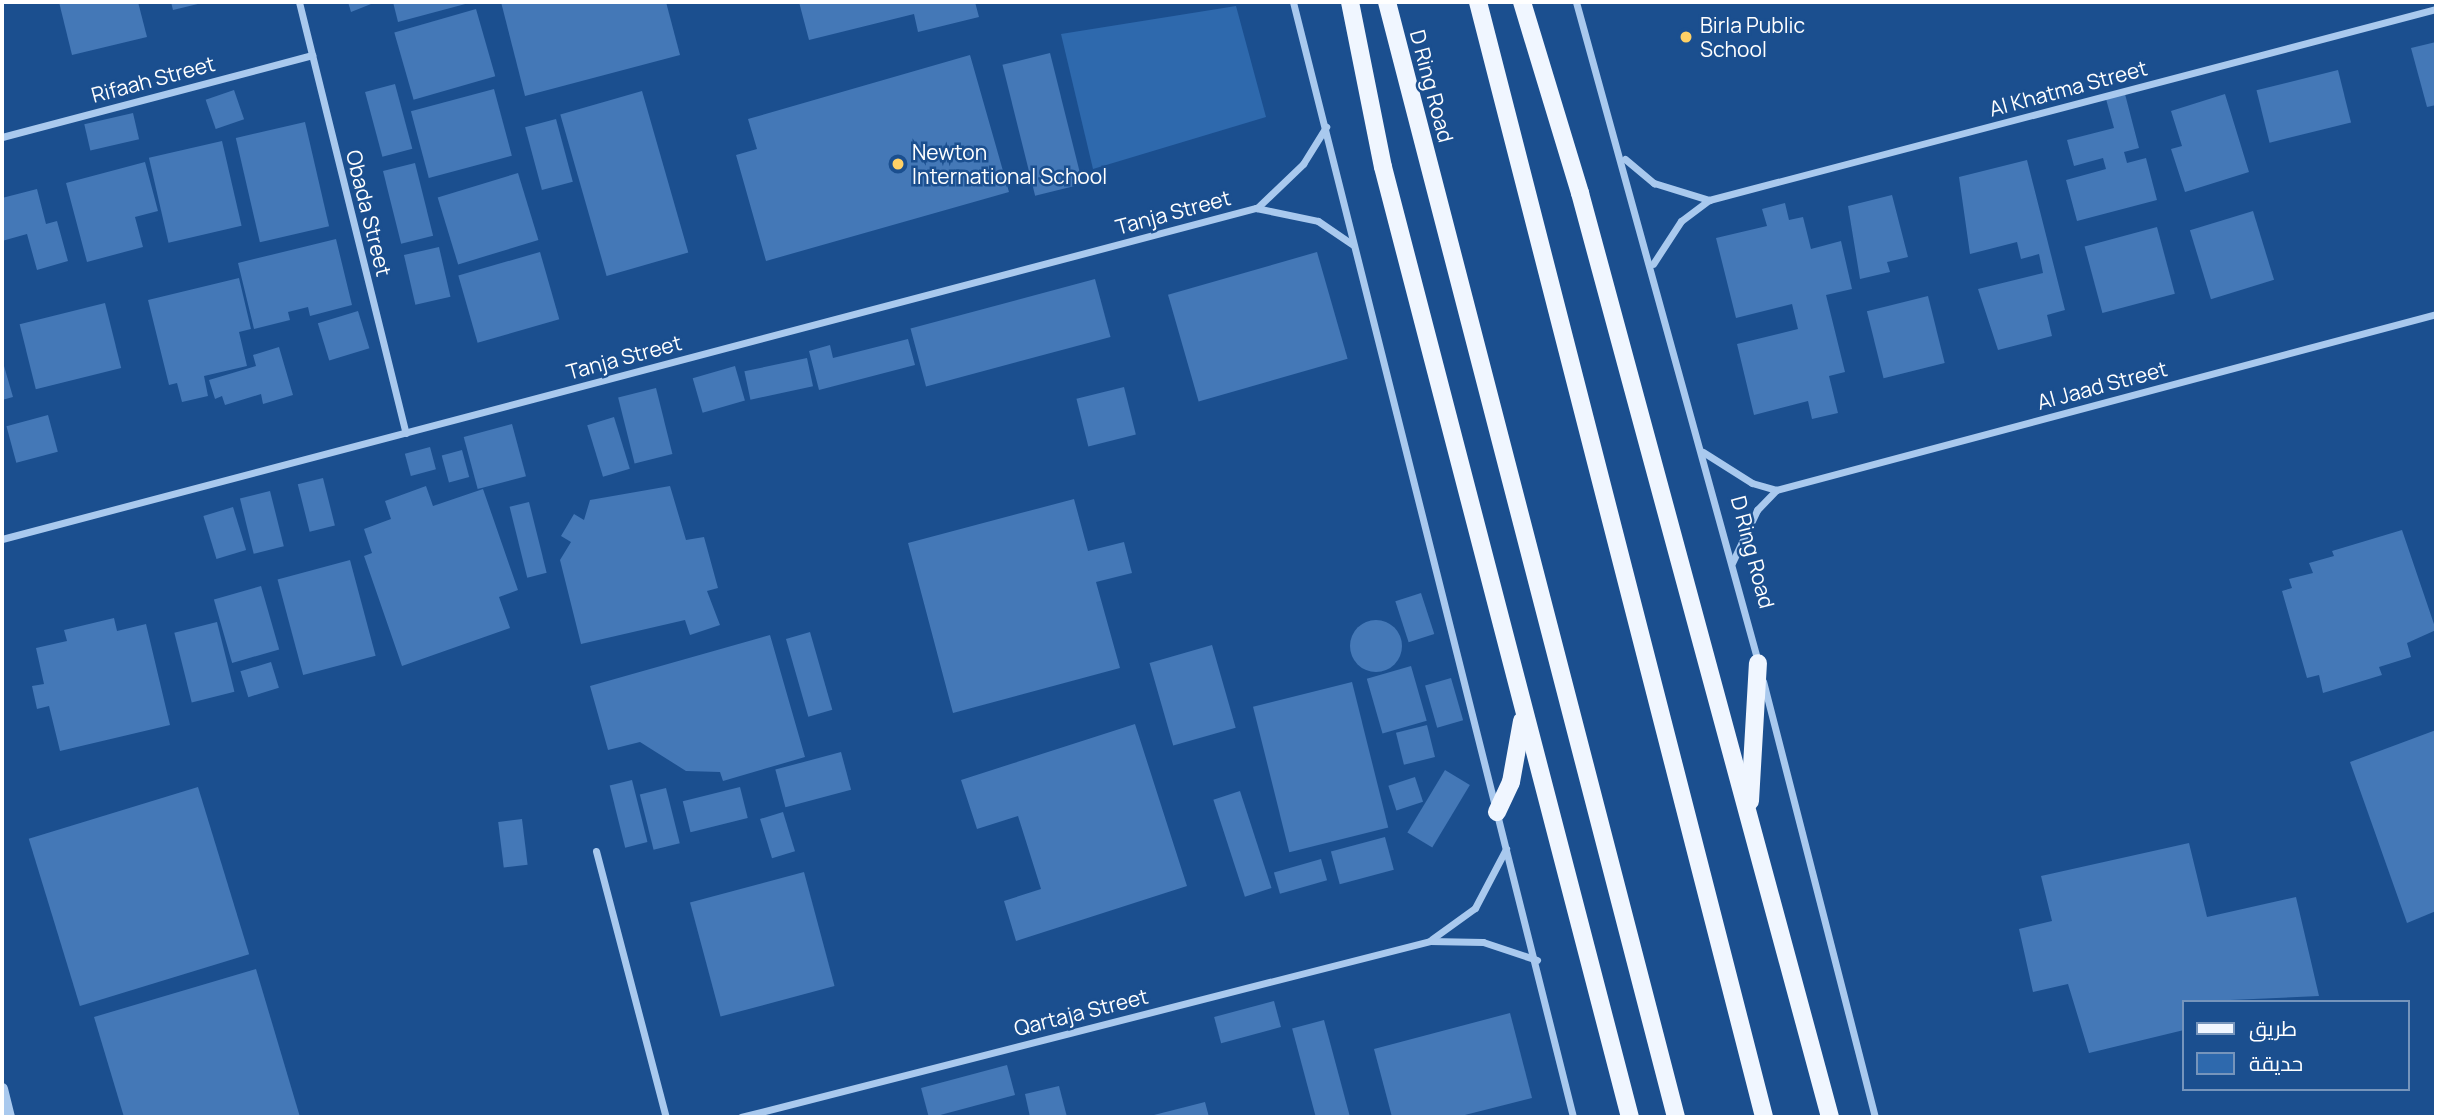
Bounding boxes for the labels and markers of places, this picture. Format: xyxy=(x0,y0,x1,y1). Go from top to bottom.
place label: Birla Public School xyxy=(1700,12,1805,62)
marker: Birla Public School xyxy=(1678,29,1694,45)
place label: Newton International School xyxy=(912,139,1107,189)
marker: Newton International School xyxy=(890,156,906,172)

